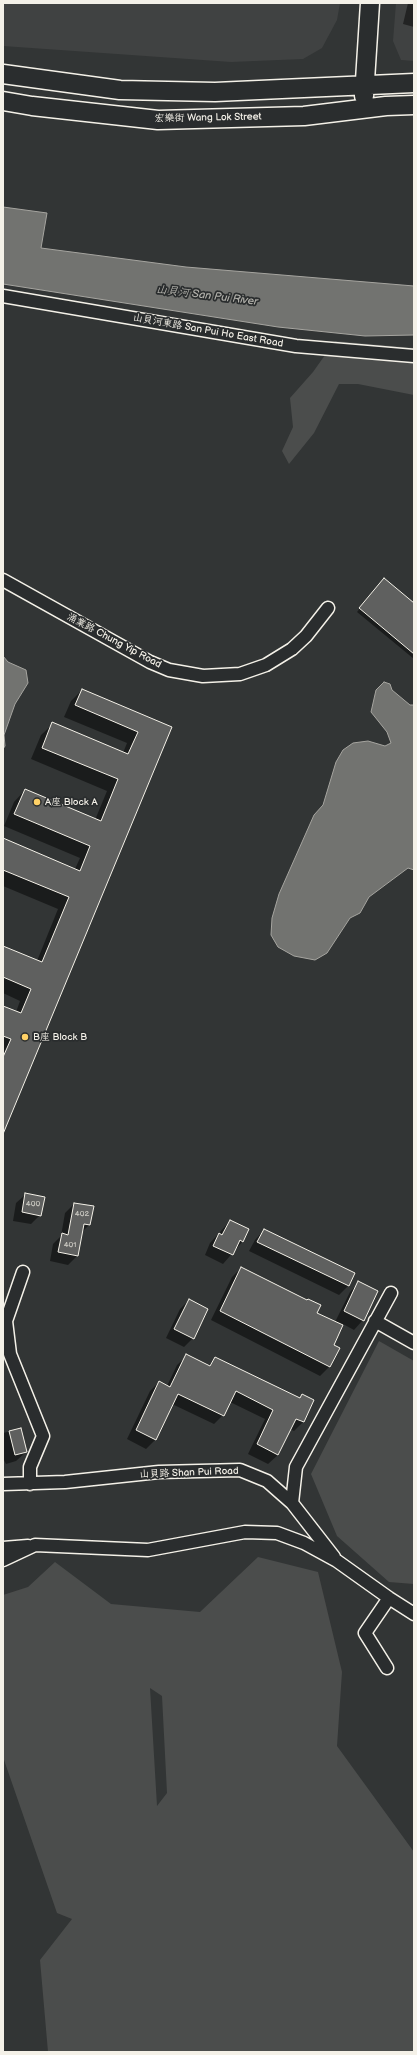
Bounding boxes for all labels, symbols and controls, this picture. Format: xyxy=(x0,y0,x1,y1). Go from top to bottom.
street label: 宏樂街 Wang Lok Street xyxy=(154,111,262,125)
water label: 山貝河 San Pui River xyxy=(155,283,259,309)
street label: 山貝河東路 San Pui Ho East Road xyxy=(132,312,284,350)
street label: 涌業路 Chung Yip Road xyxy=(65,611,163,671)
place label: A座 Block A xyxy=(45,796,98,808)
marker: A座 Block A xyxy=(32,797,42,807)
place label: B座 Block B xyxy=(33,1031,87,1043)
marker: B座 Block B xyxy=(20,1032,30,1042)
house number: 400 xyxy=(26,1199,40,1209)
house number: 402 xyxy=(75,1209,89,1219)
house number: 401 xyxy=(64,1240,76,1250)
street label: 山貝路 Shan Pui Road xyxy=(139,1465,239,1481)

